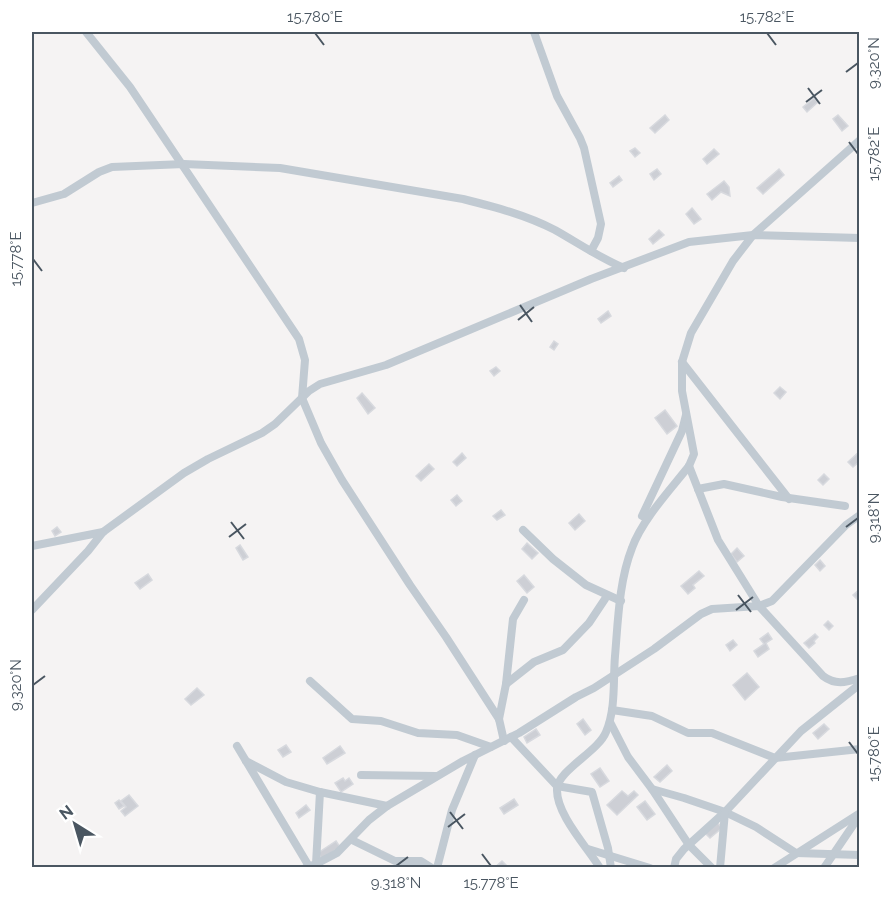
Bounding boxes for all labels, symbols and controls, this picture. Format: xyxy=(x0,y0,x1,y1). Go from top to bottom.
text: 15.780°E xyxy=(287,8,343,26)
text: 15.782°E xyxy=(740,8,794,26)
text: 9.320°N xyxy=(865,37,883,89)
text: 15.782°E xyxy=(865,127,883,181)
text: 15.778°E xyxy=(7,231,25,287)
text: 9.318°N xyxy=(865,493,883,543)
text: 9.320°N xyxy=(7,659,25,711)
text: 15.780°E xyxy=(865,726,883,782)
north arrow xyxy=(45,794,105,854)
text: N xyxy=(56,801,77,824)
text: 9.318°N xyxy=(371,874,421,892)
text: 15.778°E xyxy=(463,874,519,892)

